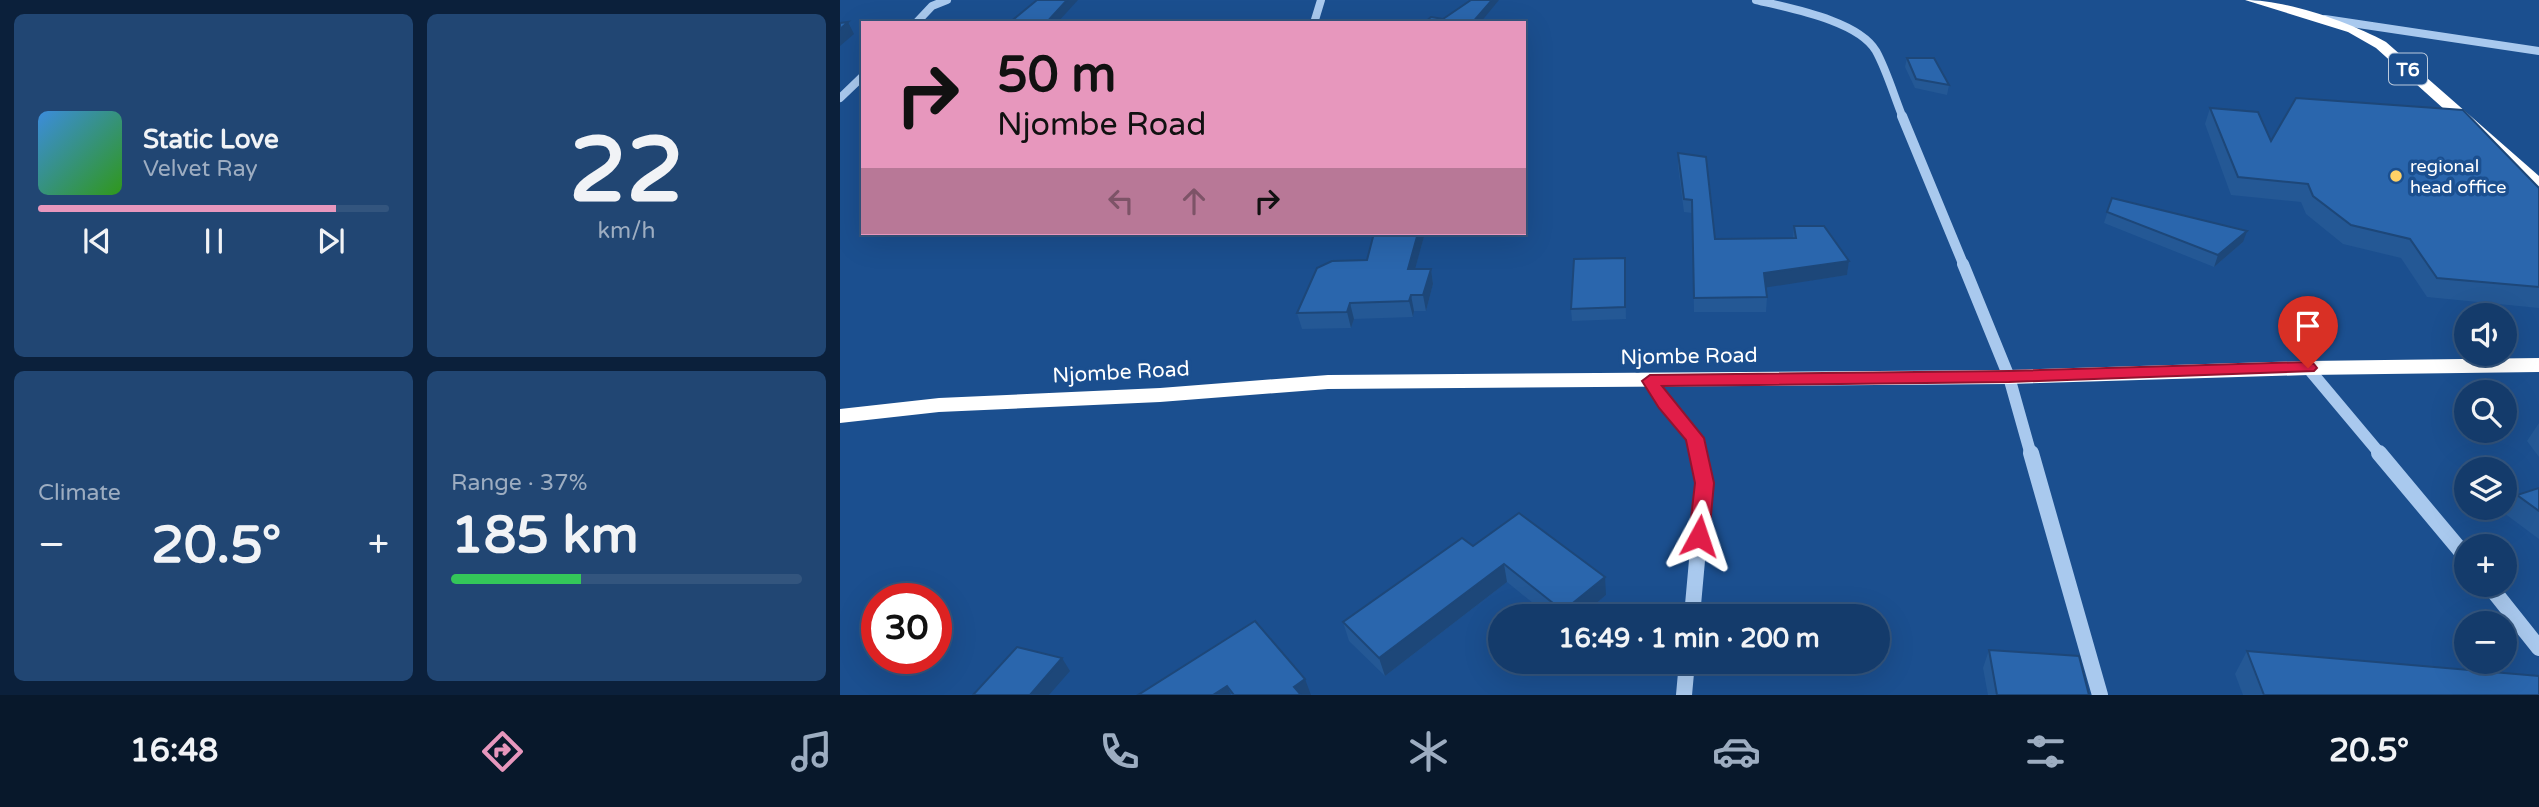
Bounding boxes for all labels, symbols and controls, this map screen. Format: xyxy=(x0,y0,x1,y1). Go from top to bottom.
text: 50 m xyxy=(997,46,1116,105)
icon: right xyxy=(882,49,973,140)
road number: T6 xyxy=(2389,54,2427,85)
text: Njombe Road xyxy=(997,106,1206,144)
text: 22 xyxy=(569,116,684,226)
text: Static Love xyxy=(143,124,279,155)
text: Velvet Ray xyxy=(143,155,258,183)
place label: regional head office xyxy=(2410,155,2506,198)
marker: regional head office xyxy=(2388,168,2404,184)
icon: left xyxy=(1102,182,1140,220)
icon: ahead xyxy=(1175,182,1213,220)
icon: right xyxy=(1248,182,1286,220)
text: km/h xyxy=(598,217,655,245)
icon: previous xyxy=(78,222,116,260)
icon: pause xyxy=(195,222,233,260)
icon: next xyxy=(312,222,350,260)
pin xyxy=(2278,296,2338,368)
map controls xyxy=(2454,303,2517,674)
button: sound xyxy=(2454,303,2517,366)
icon: arrive xyxy=(2289,307,2327,345)
street label: Njombe Road xyxy=(1620,343,1758,370)
street label: Njombe Road xyxy=(1052,356,1190,389)
button: search xyxy=(2454,380,2517,443)
button: layers xyxy=(2454,457,2517,520)
text: Range · 37% xyxy=(451,469,587,497)
text: Climate xyxy=(38,479,121,507)
position arrow xyxy=(1662,499,1736,573)
text: 185 km xyxy=(451,504,639,567)
text: 20.5° xyxy=(151,514,281,577)
text: − xyxy=(38,522,65,568)
text: + xyxy=(368,522,389,568)
button: + xyxy=(2454,534,2517,597)
speed limit sign: 30 xyxy=(861,583,952,674)
button: − xyxy=(2454,611,2517,674)
text: 16:49 · 1 min · 200 m xyxy=(1558,623,1820,654)
icon: directions xyxy=(478,727,527,776)
icon: music xyxy=(787,727,836,776)
icon: phone xyxy=(1095,727,1144,776)
icon: climate xyxy=(1404,727,1453,776)
icon: car xyxy=(1712,727,1761,776)
icon: filters xyxy=(2021,727,2070,776)
text: 16:48 xyxy=(130,732,218,770)
text: 20.5° xyxy=(2329,732,2409,770)

